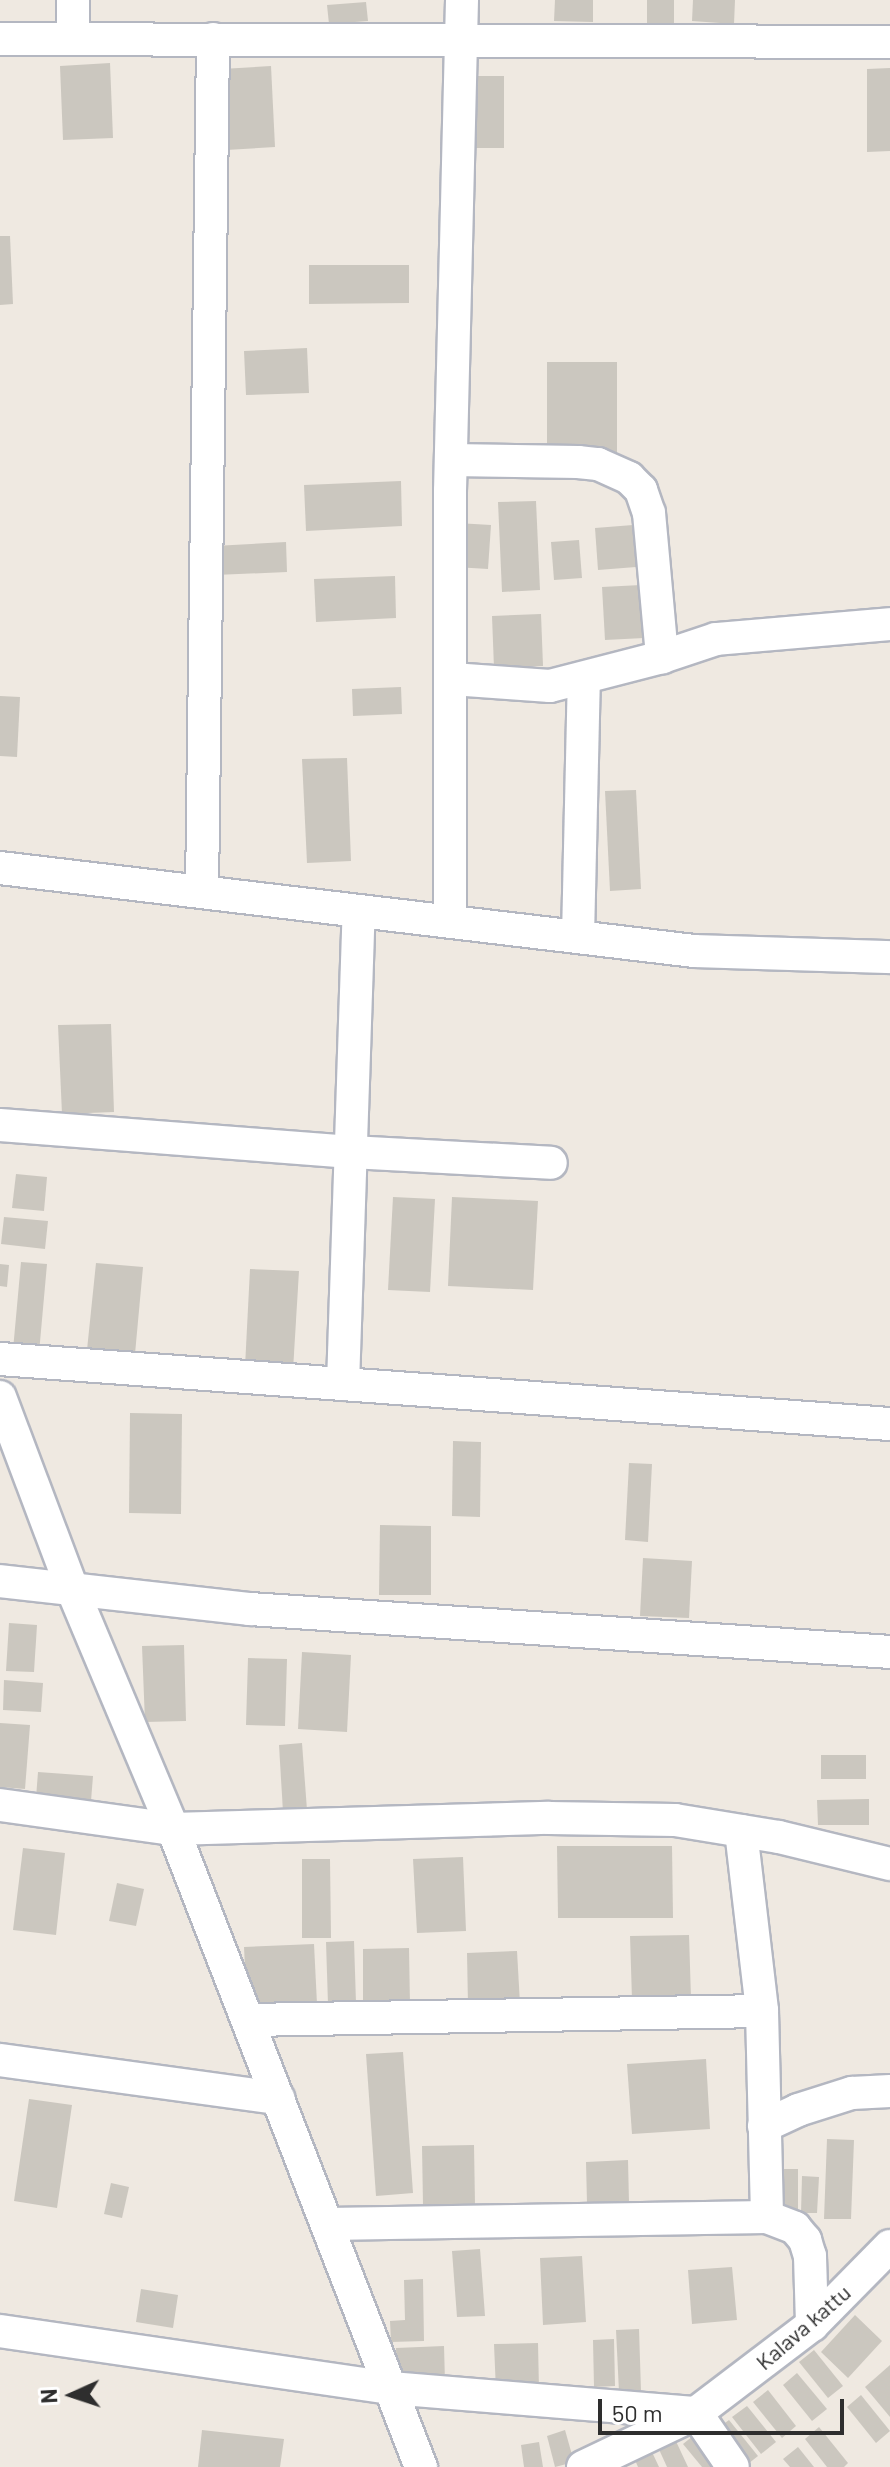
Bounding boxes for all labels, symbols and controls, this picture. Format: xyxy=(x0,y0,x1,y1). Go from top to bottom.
street label: Kalava kattu xyxy=(750,2279,856,2375)
north arrow xyxy=(32,2355,112,2435)
scale bar xyxy=(602,2383,848,2433)
text: N xyxy=(35,2388,61,2404)
text: 50 m xyxy=(612,2398,663,2427)

